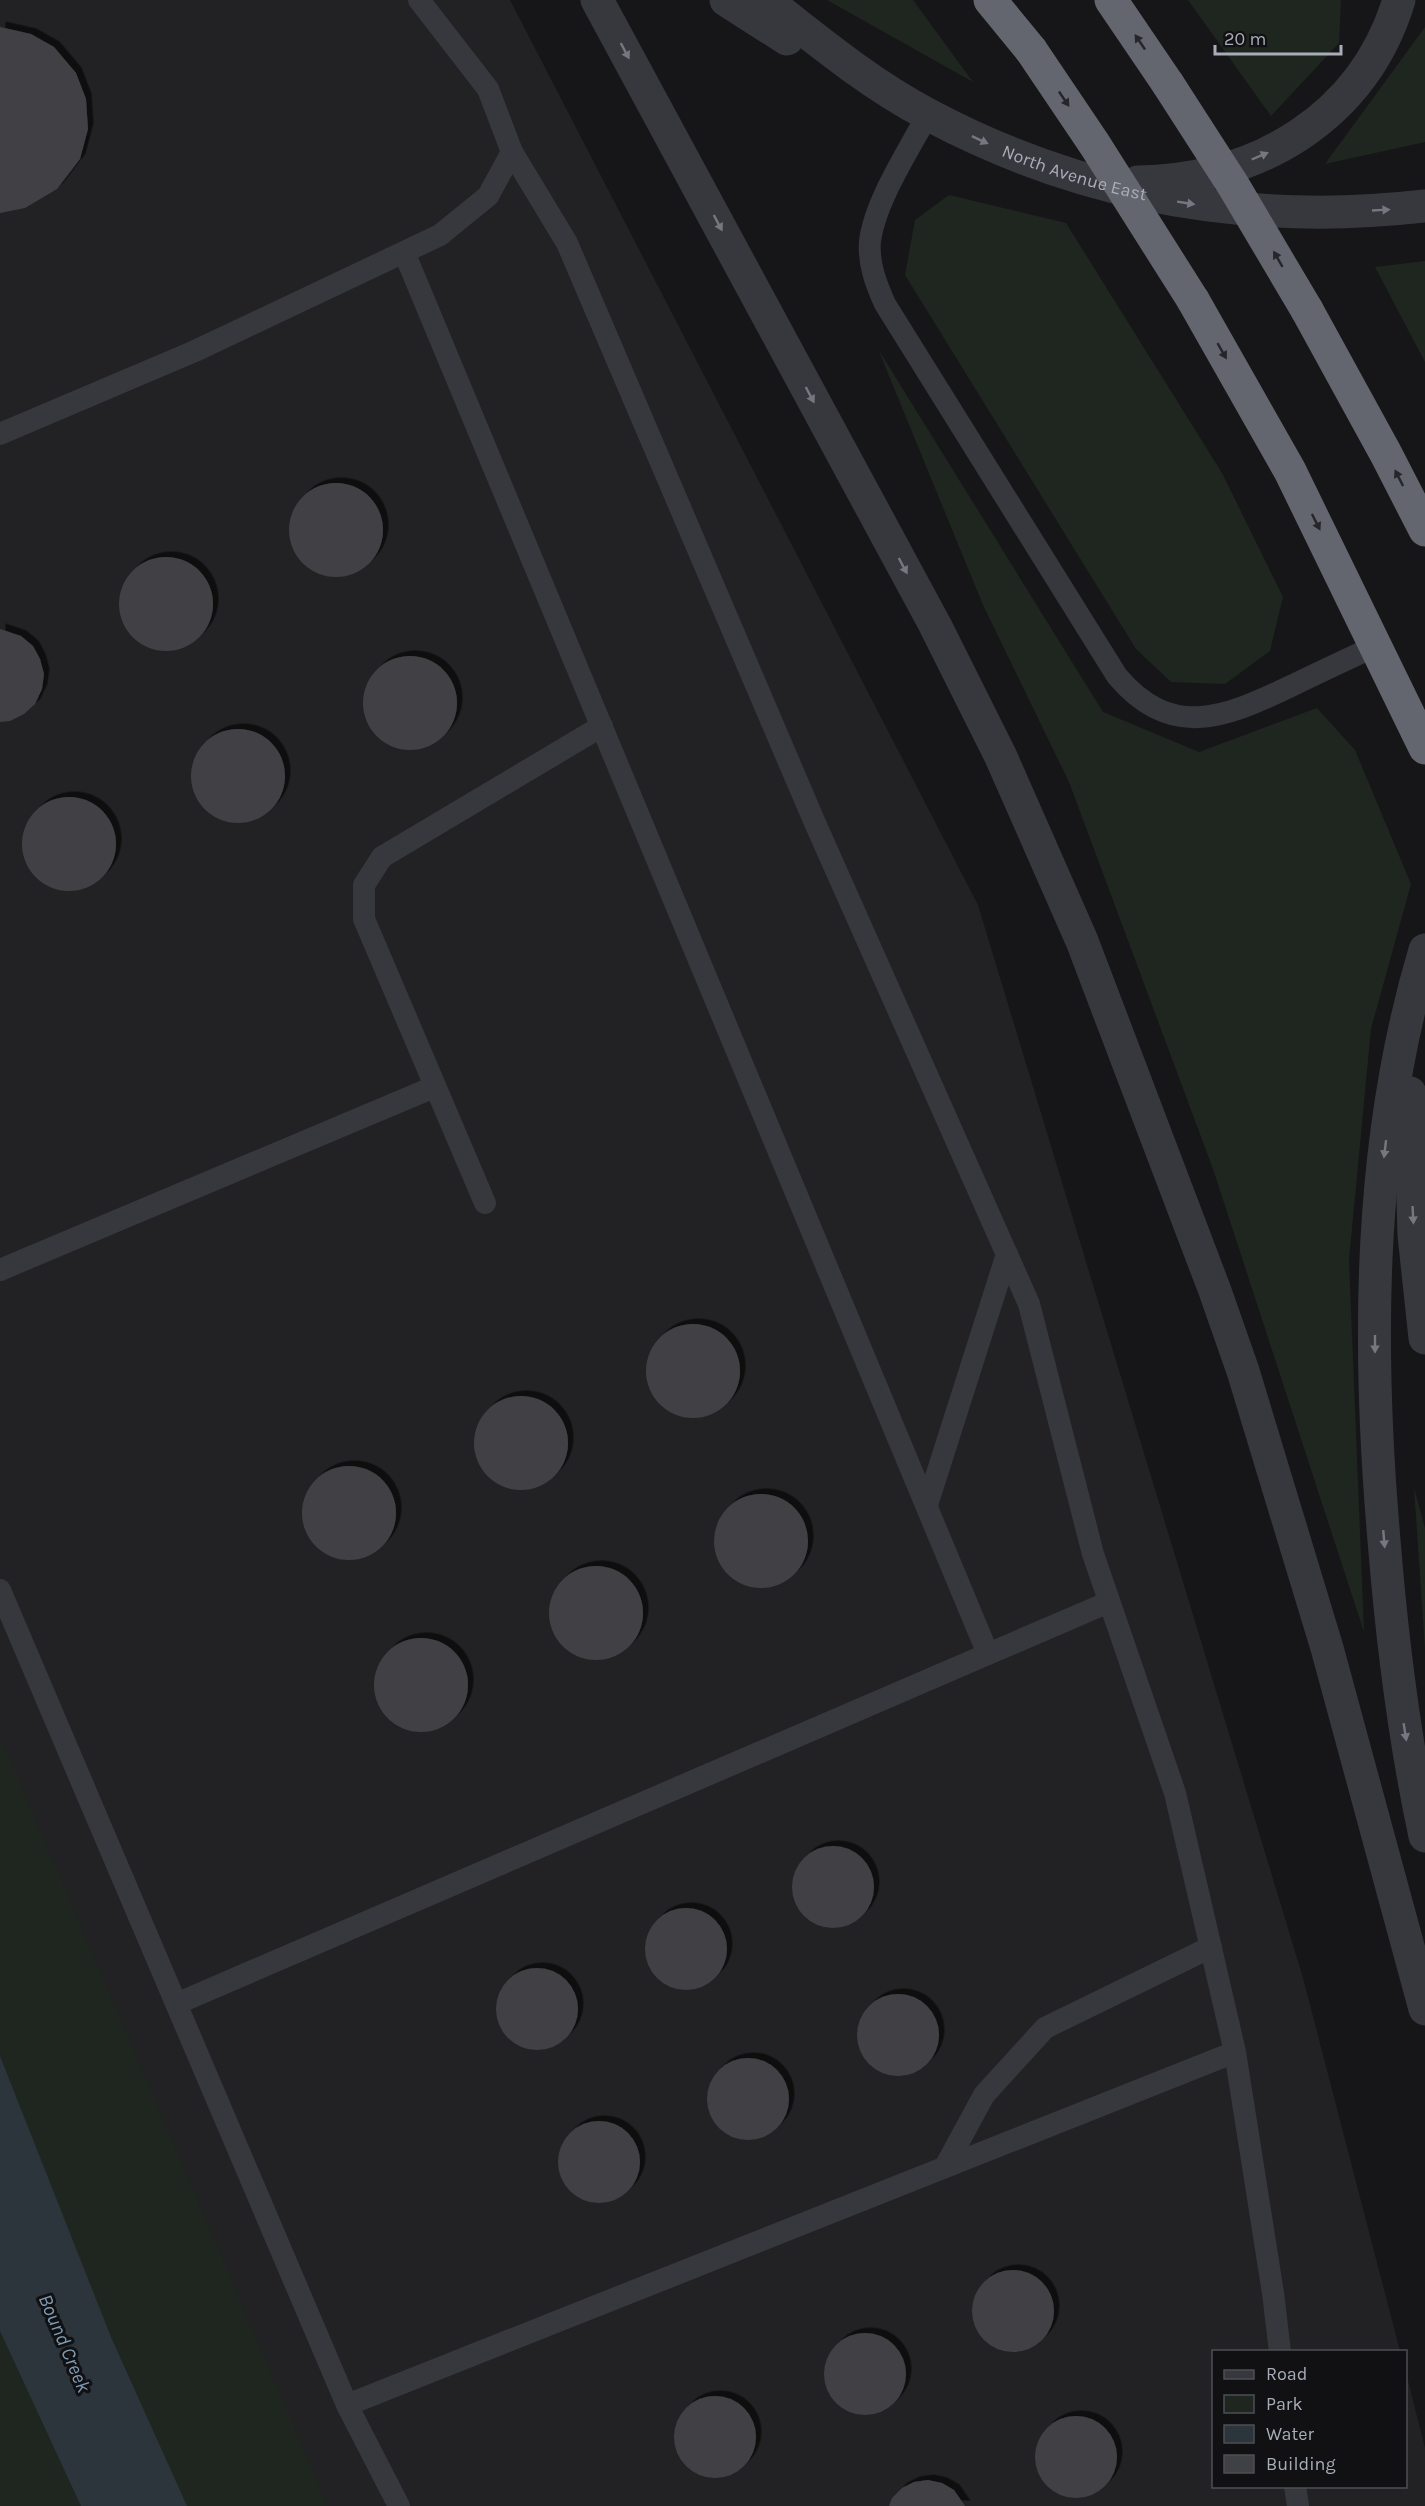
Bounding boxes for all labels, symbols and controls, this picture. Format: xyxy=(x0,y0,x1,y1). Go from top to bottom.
scale bar xyxy=(1215,18,1341,56)
text: 20 m xyxy=(1224,28,1266,50)
one-way arrow xyxy=(1135,34,1146,50)
one-way arrow xyxy=(620,43,630,60)
one-way arrow xyxy=(1058,91,1069,107)
one-way arrow xyxy=(972,135,990,145)
street label: North Avenue East xyxy=(999,140,1149,205)
one-way arrow xyxy=(1251,151,1269,161)
one-way arrow xyxy=(1177,198,1196,207)
one-way arrow xyxy=(1371,206,1390,215)
one-way arrow xyxy=(713,215,723,232)
one-way arrow xyxy=(1272,251,1283,267)
one-way arrow xyxy=(1217,343,1227,360)
one-way arrow xyxy=(805,386,815,403)
one-way arrow xyxy=(1394,469,1404,487)
one-way arrow xyxy=(1311,513,1321,530)
one-way arrow xyxy=(898,558,908,575)
one-way arrow xyxy=(1380,1140,1390,1159)
one-way arrow xyxy=(1408,1206,1417,1225)
one-way arrow xyxy=(1370,1334,1380,1353)
one-way arrow xyxy=(1379,1529,1389,1548)
one-way arrow xyxy=(1401,1723,1410,1742)
water label: Bound Creek xyxy=(34,2291,96,2396)
legend xyxy=(1212,2350,1407,2488)
text: Road xyxy=(1266,2363,1307,2385)
text: Park xyxy=(1266,2393,1303,2415)
text: Water xyxy=(1266,2423,1314,2445)
text: Building xyxy=(1266,2453,1336,2475)

